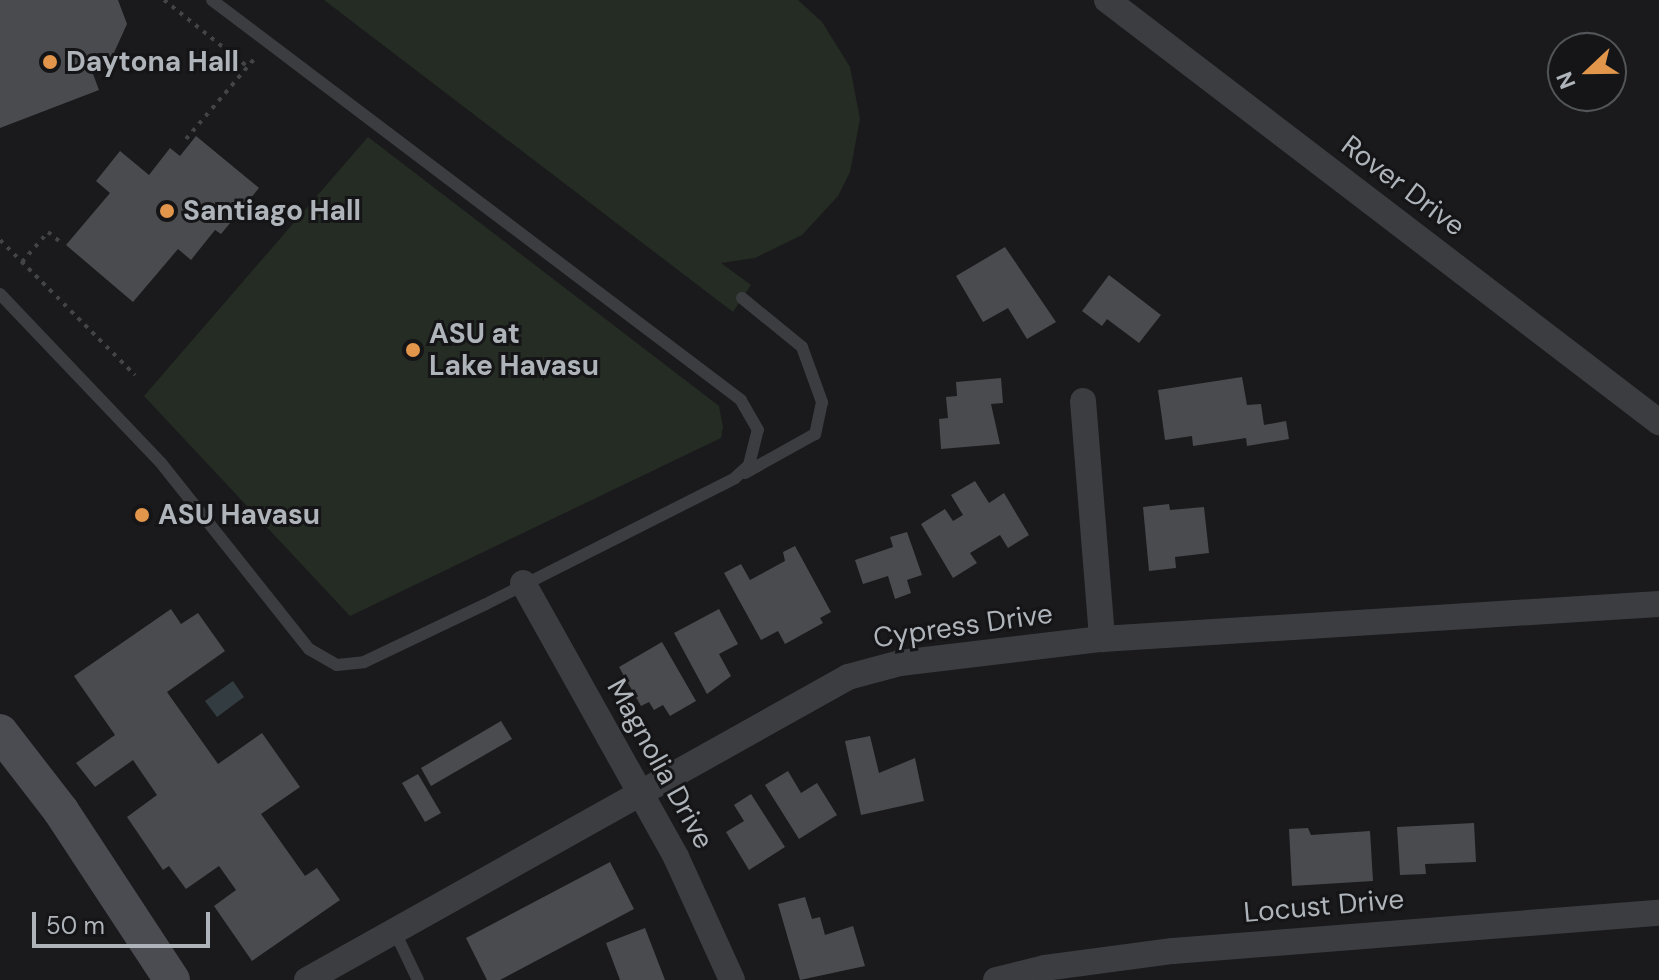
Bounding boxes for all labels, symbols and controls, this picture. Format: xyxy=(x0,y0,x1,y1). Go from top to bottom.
north arrow xyxy=(1547,32,1627,112)
place label: Daytona Hall xyxy=(66,45,239,79)
marker: Daytona Hall xyxy=(41,53,59,71)
text: N xyxy=(1550,68,1583,93)
street label: Rover Drive xyxy=(1335,129,1471,243)
place label: Santiago Hall xyxy=(183,194,361,228)
marker: Santiago Hall xyxy=(158,202,176,220)
place label: ASU at Lake Havasu xyxy=(429,317,599,383)
marker: ASU at Lake Havasu xyxy=(404,341,422,359)
place label: ASU Havasu xyxy=(158,498,320,532)
marker: ASU Havasu xyxy=(133,506,151,524)
street label: Cypress Drive xyxy=(871,597,1055,655)
street label: Magnolia Drive xyxy=(599,673,721,855)
street label: Locust Drive xyxy=(1242,882,1406,930)
scale bar xyxy=(36,896,214,946)
text: 50 m xyxy=(46,910,105,941)

